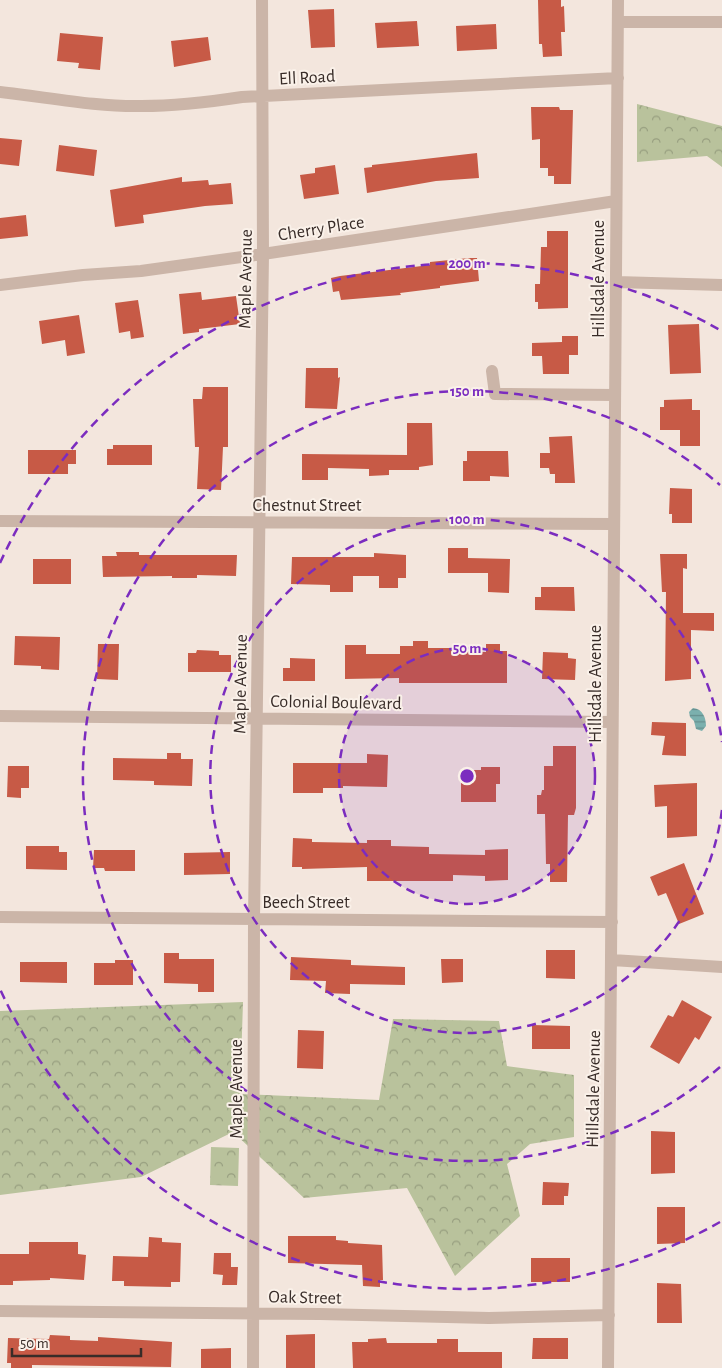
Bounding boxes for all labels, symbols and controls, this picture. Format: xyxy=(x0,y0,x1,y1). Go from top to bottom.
street label: Ell Road xyxy=(278,68,336,88)
street label: Cherry Place xyxy=(277,213,365,245)
street label: Hillsdale Avenue xyxy=(590,220,608,338)
street label: Maple Avenue xyxy=(236,229,256,329)
text: 200 m xyxy=(448,256,486,271)
text: 150 m xyxy=(450,384,484,399)
street label: Chestnut Street xyxy=(253,497,362,515)
text: 100 m xyxy=(449,512,485,527)
street label: Hillsdale Avenue xyxy=(587,625,605,743)
street label: Maple Avenue xyxy=(231,634,251,734)
text: 50 m xyxy=(453,641,481,656)
street label: Colonial Boulevard xyxy=(270,693,402,713)
centre of rings xyxy=(458,767,476,785)
street label: Beech Street xyxy=(262,894,350,912)
street label: Hillsdale Avenue xyxy=(584,1030,604,1148)
street label: Maple Avenue xyxy=(228,1039,246,1139)
street label: Oak Street xyxy=(268,1288,342,1308)
scale bar xyxy=(12,1326,141,1358)
text: 50 m xyxy=(20,1336,49,1351)

